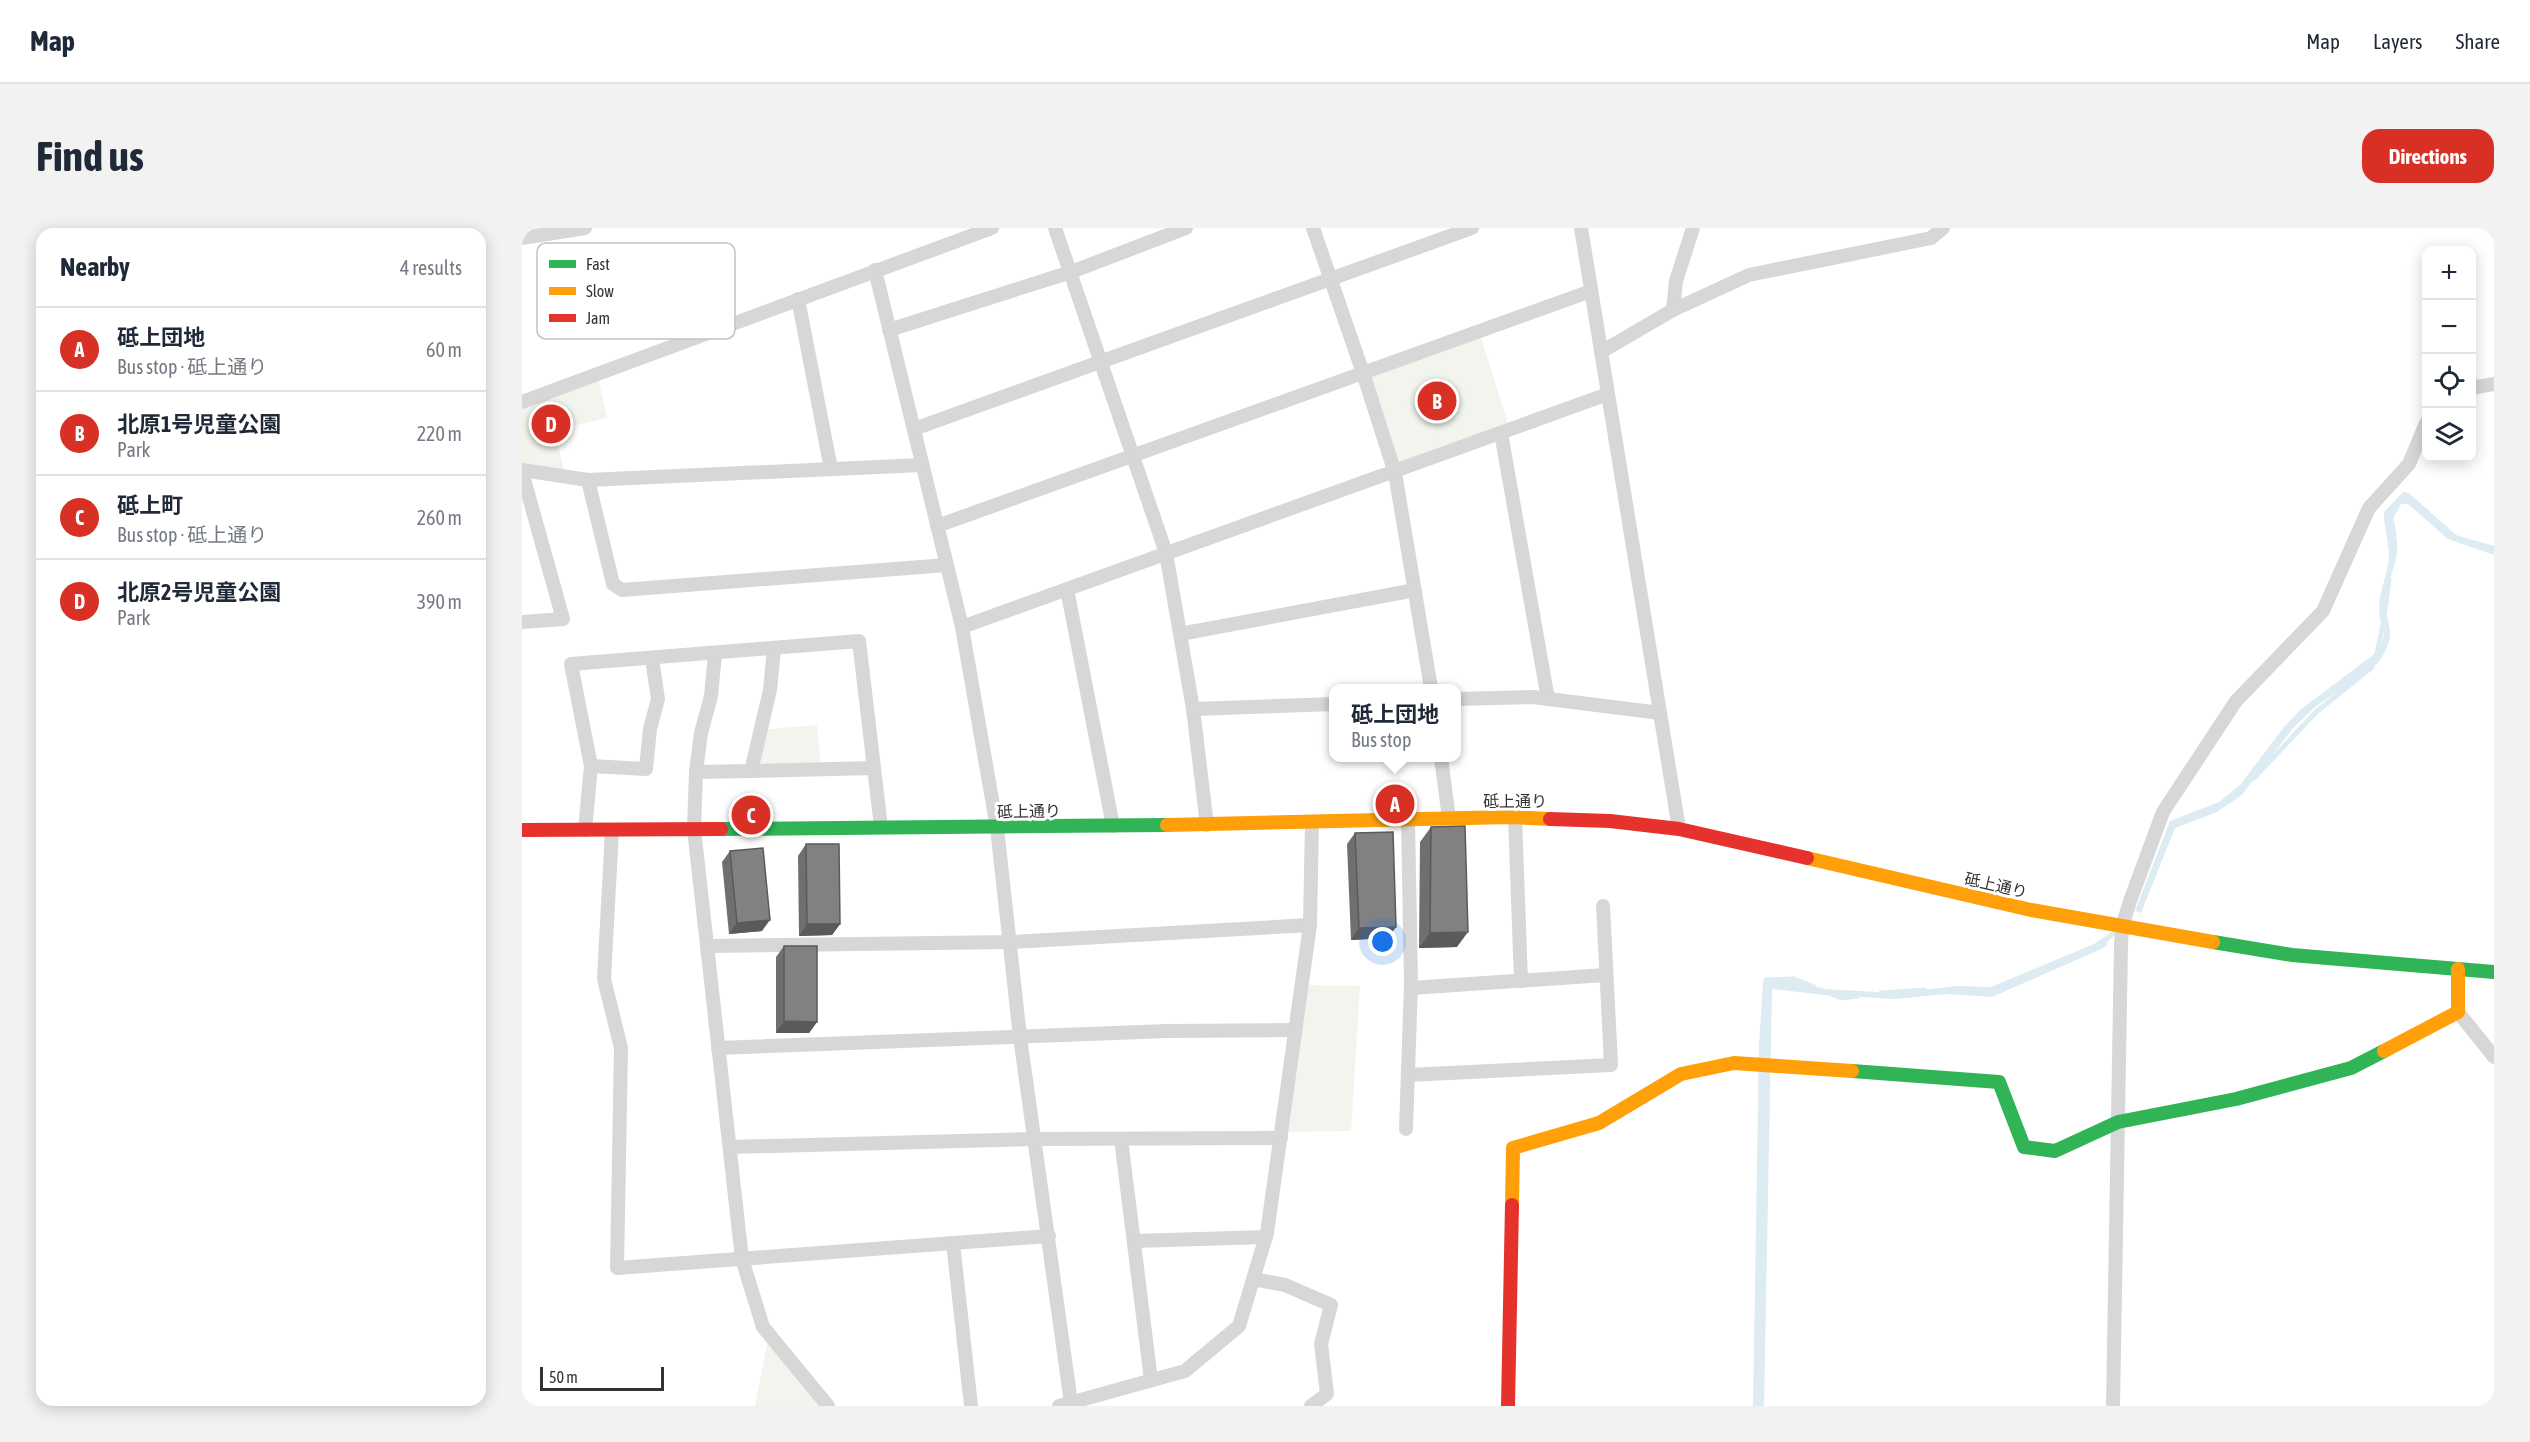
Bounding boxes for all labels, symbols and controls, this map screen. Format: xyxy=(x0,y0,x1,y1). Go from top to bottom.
text: Map xyxy=(30,25,75,57)
text: Map xyxy=(2306,29,2340,53)
text: Layers xyxy=(2373,29,2423,53)
text: Share xyxy=(2456,29,2500,53)
button: Directions xyxy=(2362,129,2494,183)
text: Find us xyxy=(36,132,144,180)
legend xyxy=(537,243,735,339)
map controls xyxy=(2422,246,2476,462)
button: + xyxy=(2422,246,2476,300)
text: Nearby xyxy=(60,252,130,282)
text: Fast xyxy=(586,255,610,273)
text: 4 results xyxy=(400,256,462,279)
text: Slow xyxy=(586,282,614,300)
button: − xyxy=(2422,300,2476,354)
text: Jam xyxy=(586,309,610,327)
text: 砥上団地 xyxy=(117,324,205,350)
text: A xyxy=(75,338,84,361)
text: 60 m xyxy=(426,338,462,361)
button: locate xyxy=(2422,354,2476,408)
text: Bus stop · 砥上通り xyxy=(117,355,267,378)
pin: B xyxy=(1418,378,1456,423)
pin: D xyxy=(531,402,570,446)
button: layers xyxy=(2422,408,2476,462)
text: 北原1号児童公園 xyxy=(117,411,281,437)
text: B xyxy=(75,422,84,445)
text: 220 m xyxy=(417,422,462,445)
text: Park xyxy=(117,438,150,461)
text: 砥上町 xyxy=(117,492,183,518)
text: C xyxy=(75,506,84,529)
text: 260 m xyxy=(417,506,462,529)
text: Bus stop · 砥上通り xyxy=(117,523,267,546)
text: 北原2号児童公園 xyxy=(117,579,281,605)
text: D xyxy=(74,590,85,613)
text: 390 m xyxy=(417,590,462,613)
text: Park xyxy=(117,606,150,629)
popup xyxy=(1329,684,1461,762)
text: 砥上団地 xyxy=(1351,701,1439,727)
text: Bus stop xyxy=(1351,728,1411,751)
pin: A xyxy=(1376,782,1414,826)
pin: C xyxy=(732,792,770,838)
street label: 砥上通り xyxy=(1483,792,1547,810)
street label: 砥上通り xyxy=(997,801,1061,821)
street label: 砥上通り xyxy=(1963,869,2029,901)
your location xyxy=(1368,927,1397,956)
scale bar xyxy=(540,1364,664,1392)
text: 50 m xyxy=(549,1368,578,1386)

